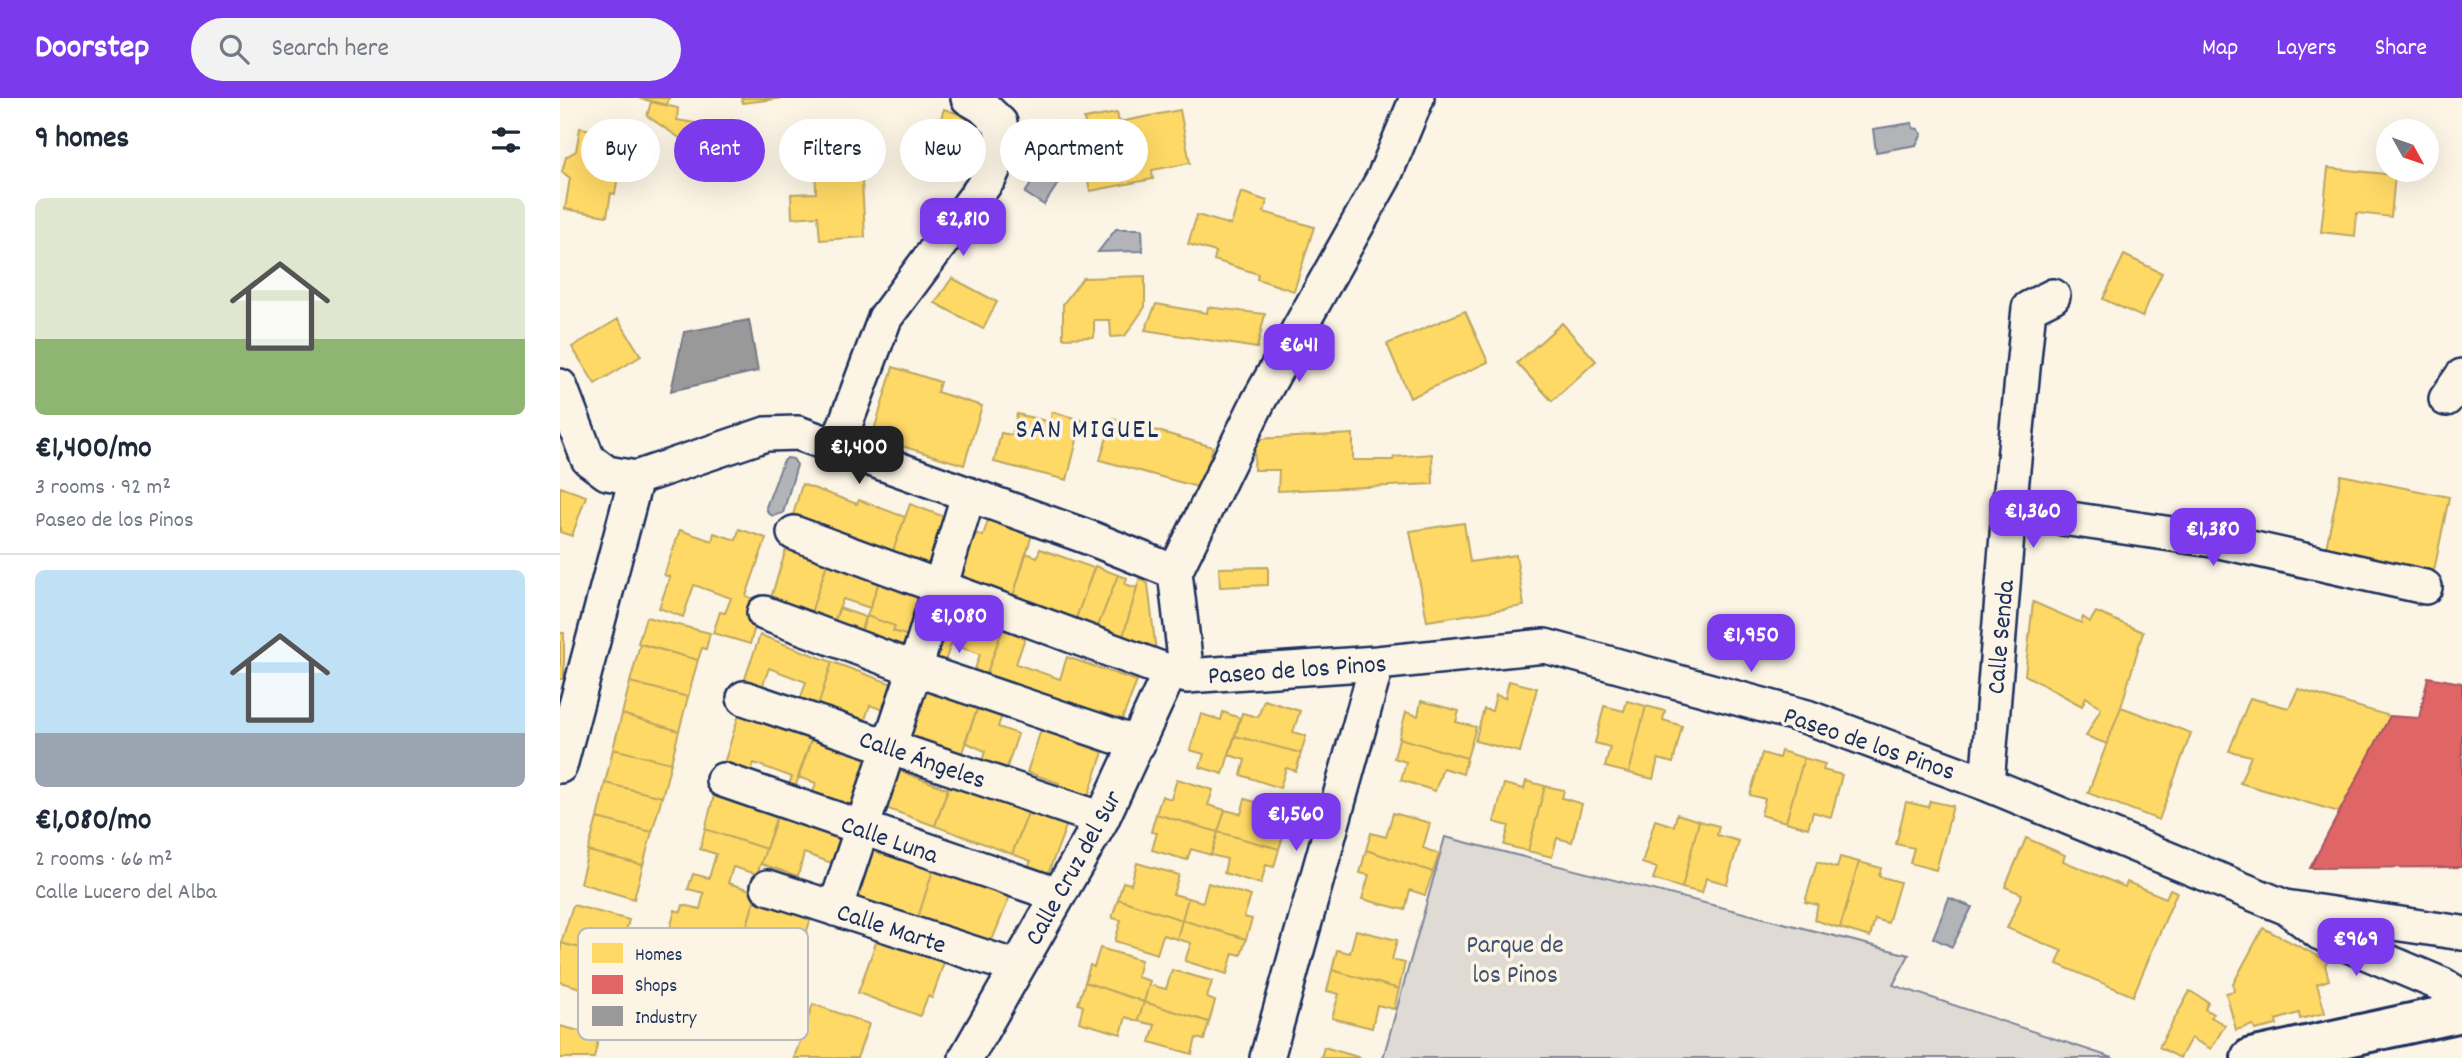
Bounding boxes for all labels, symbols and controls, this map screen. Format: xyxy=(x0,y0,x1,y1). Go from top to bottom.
search box xyxy=(191,18,681,81)
text: Doorstep xyxy=(35,26,149,73)
icon: search xyxy=(215,30,253,68)
text: Search here xyxy=(271,31,389,68)
text: Map xyxy=(2202,32,2238,66)
text: Layers xyxy=(2276,32,2337,66)
text: Share xyxy=(2375,32,2427,66)
text: 9 homes xyxy=(35,119,129,162)
chip: Buy xyxy=(581,119,660,182)
chip: Rent xyxy=(674,119,765,182)
chip: Filters xyxy=(779,119,886,182)
chip: New xyxy=(900,119,986,182)
chip: Apartment xyxy=(1000,119,1148,182)
north arrow xyxy=(2376,119,2440,182)
map controls xyxy=(2376,119,2439,182)
icon: filters xyxy=(487,121,525,159)
pin: €2,810 xyxy=(906,198,1020,258)
text: €2,810 xyxy=(936,204,990,237)
icon: home xyxy=(217,243,343,369)
pin: €641 xyxy=(1258,324,1340,384)
text: €641 xyxy=(1280,330,1318,363)
district label: SAN MIGUEL xyxy=(1016,412,1160,452)
pin: €1,400 xyxy=(802,426,916,486)
text: €1,400/mo xyxy=(35,429,152,472)
text: €1,400 xyxy=(831,432,887,465)
text: 3 rooms · 92 m² xyxy=(35,472,171,505)
pin: €1,360 xyxy=(1976,490,2090,550)
text: €1,360 xyxy=(2005,496,2061,529)
text: Paseo de los Pinos xyxy=(35,505,194,538)
pin: €1,380 xyxy=(2156,508,2270,568)
text: €1,380 xyxy=(2186,514,2240,547)
street label: Calle Senda xyxy=(1979,578,2026,696)
pin: €1,080 xyxy=(902,596,1016,655)
text: €1,080 xyxy=(931,601,987,634)
pin: €1,950 xyxy=(1694,614,1808,674)
icon: home xyxy=(217,615,343,741)
text: €1,950 xyxy=(1723,620,1779,653)
street label: Paseo de los Pinos xyxy=(1207,647,1388,696)
street label: Paseo de los Pinos xyxy=(1778,699,1960,792)
street label: Calle Ángeles xyxy=(854,722,990,800)
street label: Calle Cruz del Sur xyxy=(1017,784,1133,953)
pin: €1,560 xyxy=(1239,794,1353,853)
text: €1,560 xyxy=(1268,799,1324,832)
text: €1,080/mo xyxy=(35,801,151,844)
street label: Calle Luna xyxy=(835,807,943,875)
text: 2 rooms · 66 m² xyxy=(35,844,173,877)
text: Calle Lucero del Alba xyxy=(35,877,217,910)
street label: Calle Marte xyxy=(832,895,950,965)
pin: €969 xyxy=(2315,918,2397,978)
text: €969 xyxy=(2333,924,2379,957)
legend xyxy=(578,928,808,1040)
park label: Parque de los Pinos xyxy=(1466,928,1564,995)
text: Homes xyxy=(635,943,683,970)
text: Shops xyxy=(635,974,677,1001)
text: Industry xyxy=(635,1006,697,1033)

